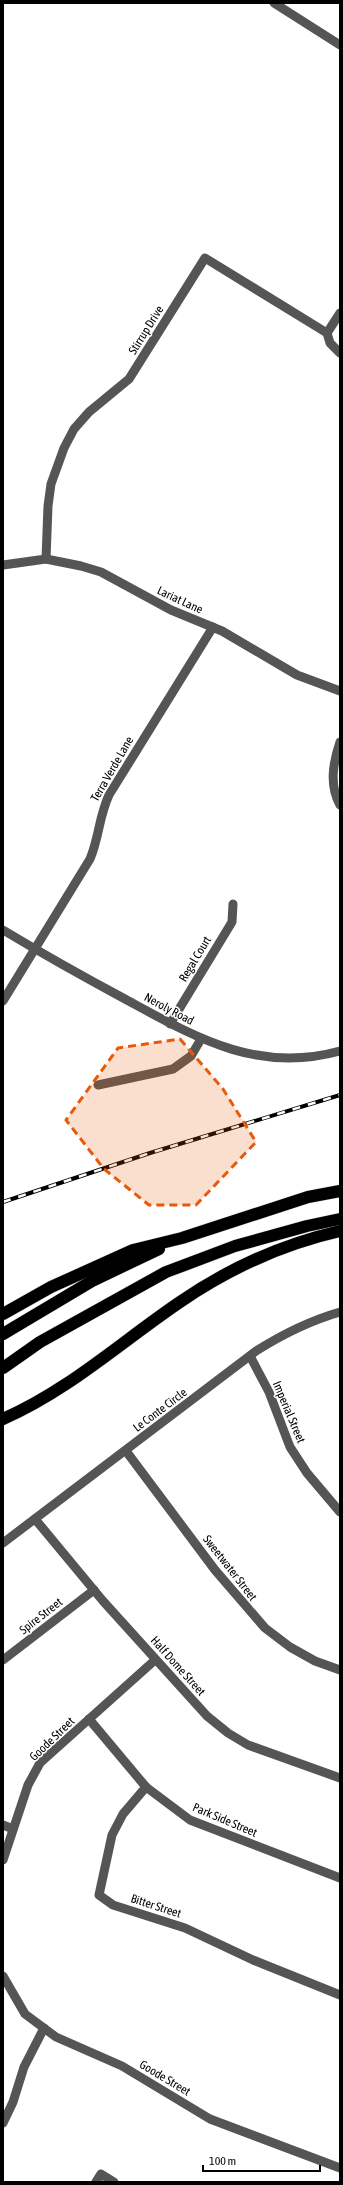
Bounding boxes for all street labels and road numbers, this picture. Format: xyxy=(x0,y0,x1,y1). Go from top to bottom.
street label: Stirrup Drive xyxy=(126,303,166,357)
street label: Lariat Lane xyxy=(155,583,205,617)
street label: Terra Verde Lane xyxy=(88,734,136,804)
street label: Regal Court xyxy=(176,933,214,984)
street label: Neroly Road xyxy=(142,990,196,1028)
street label: Imperial Street xyxy=(270,1379,309,1446)
street label: Le Conte Circle xyxy=(130,1385,190,1435)
street label: Sweetwater Street xyxy=(200,1532,260,1604)
street label: Spire Street xyxy=(17,1595,66,1637)
street label: Half Dome Street xyxy=(148,1633,209,1699)
street label: Goode Street xyxy=(27,1714,78,1764)
street label: Park Side Street xyxy=(191,1800,260,1840)
street label: Bitter Street xyxy=(129,1891,184,1921)
street label: Goode Street xyxy=(137,2057,193,2099)

